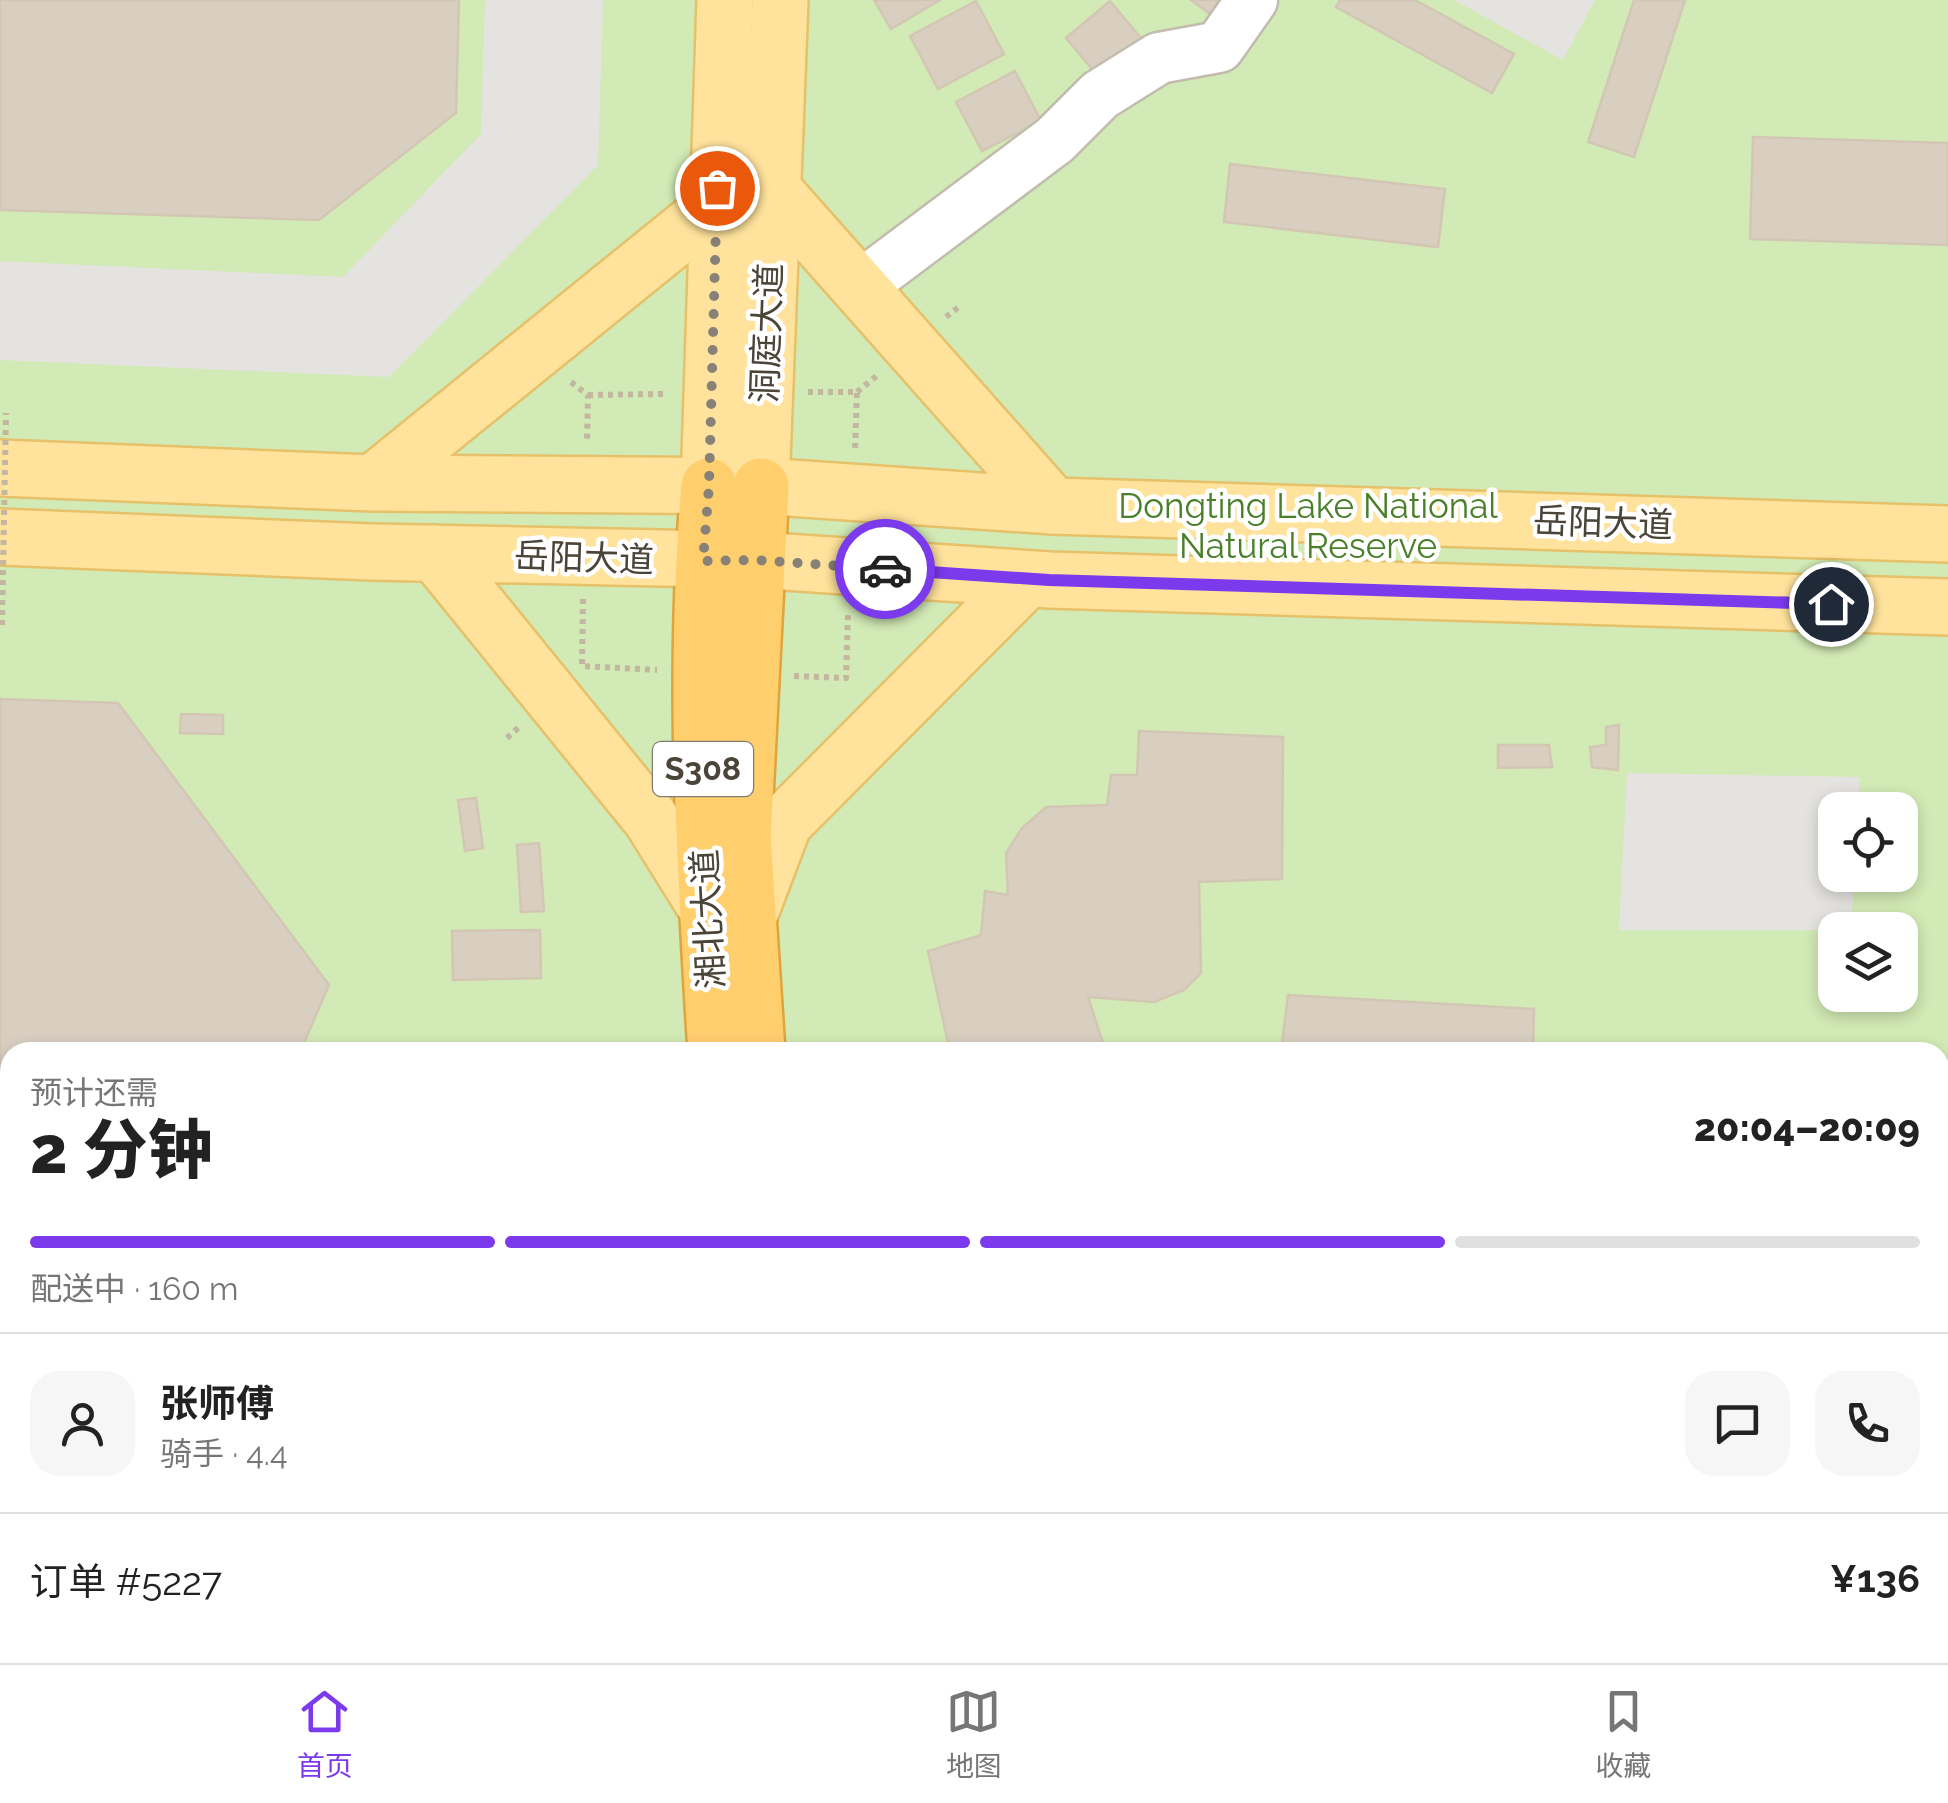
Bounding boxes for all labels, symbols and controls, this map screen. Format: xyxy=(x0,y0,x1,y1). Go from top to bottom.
pin xyxy=(675,146,760,231)
icon: bag xyxy=(690,161,745,216)
street label: 洞庭大道 xyxy=(744,262,789,404)
park label: Dongting Lake National Natural Reserve xyxy=(1118,485,1498,566)
street label: 岳阳大道 xyxy=(1532,500,1674,545)
courier xyxy=(835,519,935,619)
street label: 岳阳大道 xyxy=(513,535,655,580)
icon: car xyxy=(858,542,913,597)
pin xyxy=(1789,562,1874,647)
icon: home xyxy=(1804,577,1859,632)
road number: S308 xyxy=(653,742,753,796)
map controls xyxy=(1818,792,1918,1012)
button: locate xyxy=(1818,792,1918,892)
street label: 湘北大道 xyxy=(683,848,732,990)
button: layers xyxy=(1818,912,1918,1012)
text: 预计还需 xyxy=(30,1074,158,1111)
text: 20:04–20:09 xyxy=(1694,1105,1920,1150)
text: 2 分钟 xyxy=(30,1112,213,1188)
text: 配送中 · 160 m xyxy=(30,1270,239,1307)
button: person xyxy=(30,1371,135,1476)
button: chat xyxy=(1685,1371,1790,1476)
button: phone xyxy=(1815,1371,1920,1476)
text: 张师傅 xyxy=(160,1381,274,1426)
text: 骑手 · 4.4 xyxy=(160,1435,287,1472)
text: ¥136 xyxy=(1830,1556,1920,1601)
text: 订单 #5227 xyxy=(30,1559,222,1604)
tab: 首页 xyxy=(297,1684,353,1784)
tab: 地图 xyxy=(946,1684,1002,1784)
tab: 收藏 xyxy=(1595,1684,1651,1784)

